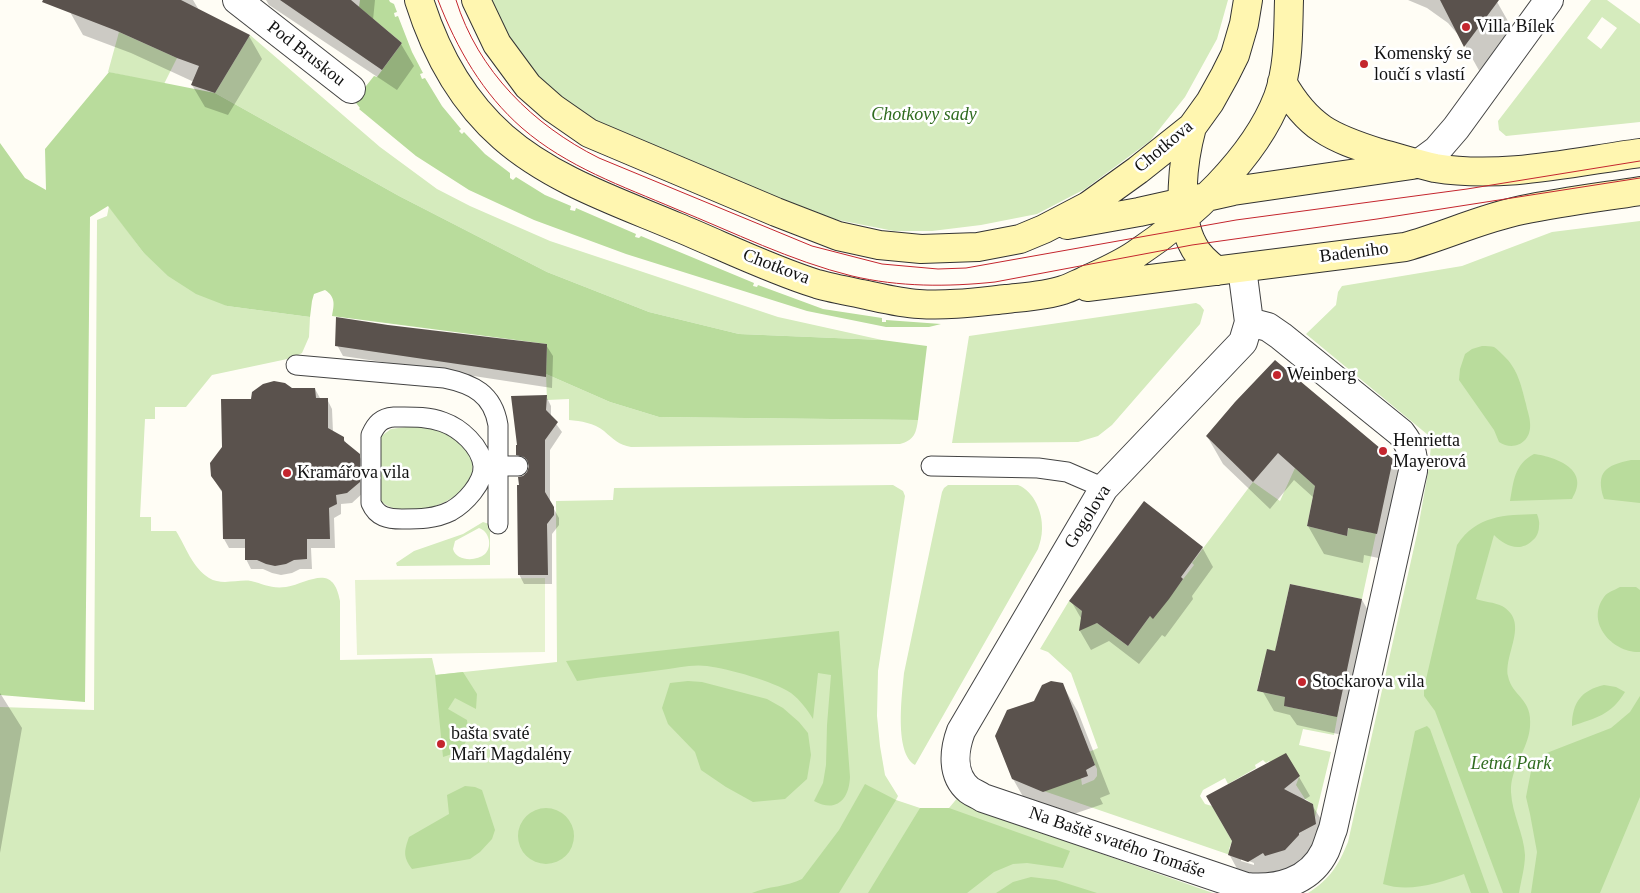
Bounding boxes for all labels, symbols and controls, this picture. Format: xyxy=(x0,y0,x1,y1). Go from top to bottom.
place label: Villa Bílek xyxy=(1476,16,1554,38)
street label: Pod Bruskou xyxy=(263,17,349,91)
marker: Villa Bílek xyxy=(1460,21,1472,33)
place label: Komenský se loučí s vlastí xyxy=(1374,43,1471,86)
marker: Komenský se loučí s vlastí xyxy=(1358,58,1370,70)
park label: Chotkovy sady xyxy=(871,104,977,126)
street label: Chotkova xyxy=(1130,116,1198,178)
street label: Badeniho xyxy=(1318,238,1390,268)
street label: Chotkova xyxy=(739,244,813,290)
place label: Weinberg xyxy=(1287,364,1356,386)
marker: Weinberg xyxy=(1271,369,1283,381)
place label: Henrietta Mayerová xyxy=(1393,430,1466,472)
marker: Henrietta Mayerová xyxy=(1377,445,1389,457)
place label: Kramářova vila xyxy=(297,462,409,484)
marker: Kramářova vila xyxy=(281,467,293,479)
street label: Gogolova xyxy=(1060,481,1116,553)
place label: Stockarova vila xyxy=(1312,671,1424,693)
marker: Stockarova vila xyxy=(1296,676,1308,688)
place label: bašta svaté Maří Magdalény xyxy=(451,723,571,766)
marker: bašta svaté Maří Magdalény xyxy=(435,738,447,750)
park label: Letná Park xyxy=(1471,753,1551,775)
street label: Na Baště svatého Tomáše xyxy=(1026,803,1208,883)

